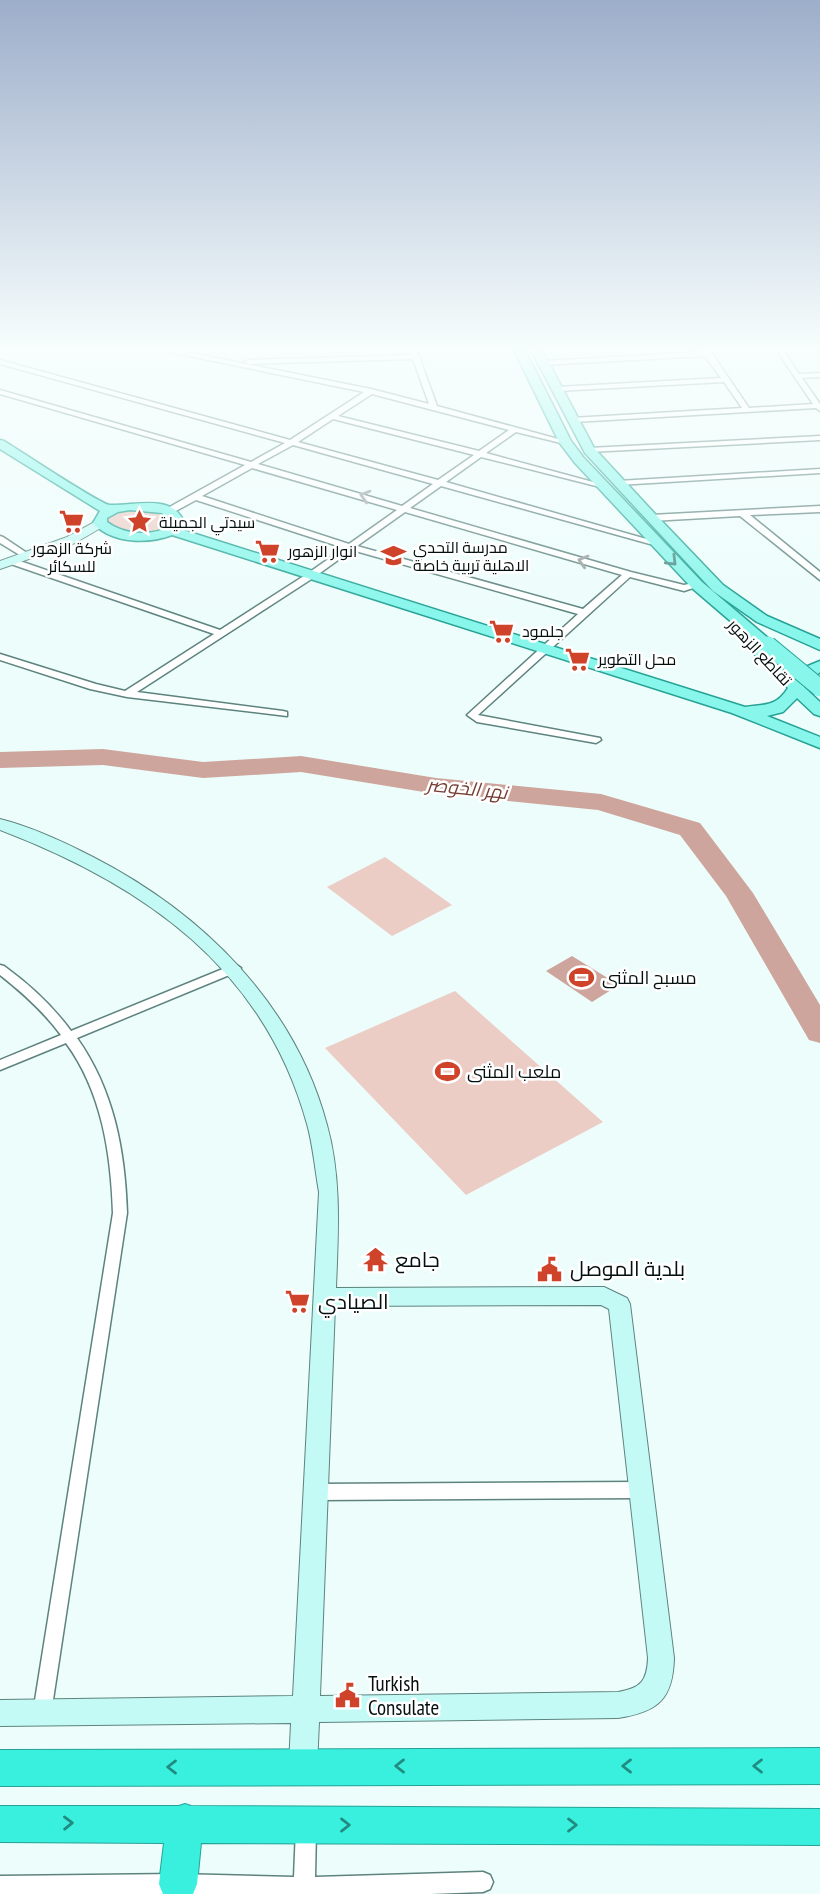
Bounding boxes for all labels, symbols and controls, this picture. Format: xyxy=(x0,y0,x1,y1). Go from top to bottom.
one-way arrow xyxy=(359,490,371,505)
supermarket icon: شركة الزهور للسكائر xyxy=(58,508,86,536)
place icon: سيدتي الجميلة xyxy=(125,508,153,536)
place label: سيدتي الجميلة xyxy=(159,512,255,536)
supermarket icon: انوار الزهور xyxy=(254,537,282,565)
place label: مدرسة التحدي الاهلية تربية خاصة xyxy=(413,537,529,575)
place label: شركة الزهور للسكائر xyxy=(31,538,112,576)
place label: انوار الزهور xyxy=(287,541,357,561)
school or university icon: مدرسة التحدي الاهلية تربية خاصة xyxy=(379,542,407,570)
one-way arrow xyxy=(663,552,676,565)
one-way arrow xyxy=(577,554,589,569)
street label: تقاطع الزهور xyxy=(722,614,797,692)
supermarket icon: جلمود xyxy=(488,617,516,645)
place label: جلمود xyxy=(522,621,564,641)
supermarket icon: محل التطوير xyxy=(564,645,592,673)
place label: محل التطوير xyxy=(597,649,676,670)
water label: نهر الخوصر xyxy=(424,772,510,804)
sports icon: مسبح المثنى xyxy=(568,964,596,992)
place label: مسبح المثنى xyxy=(602,966,697,990)
sports icon: ملعب المثنى xyxy=(433,1058,461,1086)
place label: ملعب المثنى xyxy=(467,1060,561,1083)
temple icon: جامع xyxy=(361,1246,389,1274)
place label: جامع xyxy=(395,1246,440,1274)
public building icon: بلدية الموصل xyxy=(536,1255,564,1283)
place label: بلدية الموصل xyxy=(570,1255,685,1282)
supermarket icon: الصيادي xyxy=(284,1288,312,1316)
place label: الصيادي xyxy=(318,1288,389,1318)
place label: Turkish Consulate xyxy=(368,1670,439,1721)
public building icon: Turkish Consulate xyxy=(334,1682,362,1710)
one-way arrow xyxy=(394,1758,405,1774)
one-way arrow xyxy=(622,1758,632,1774)
one-way arrow xyxy=(752,1758,763,1774)
one-way arrow xyxy=(167,1759,177,1775)
one-way arrow xyxy=(63,1815,74,1831)
one-way arrow xyxy=(340,1817,350,1833)
one-way arrow xyxy=(567,1817,578,1833)

